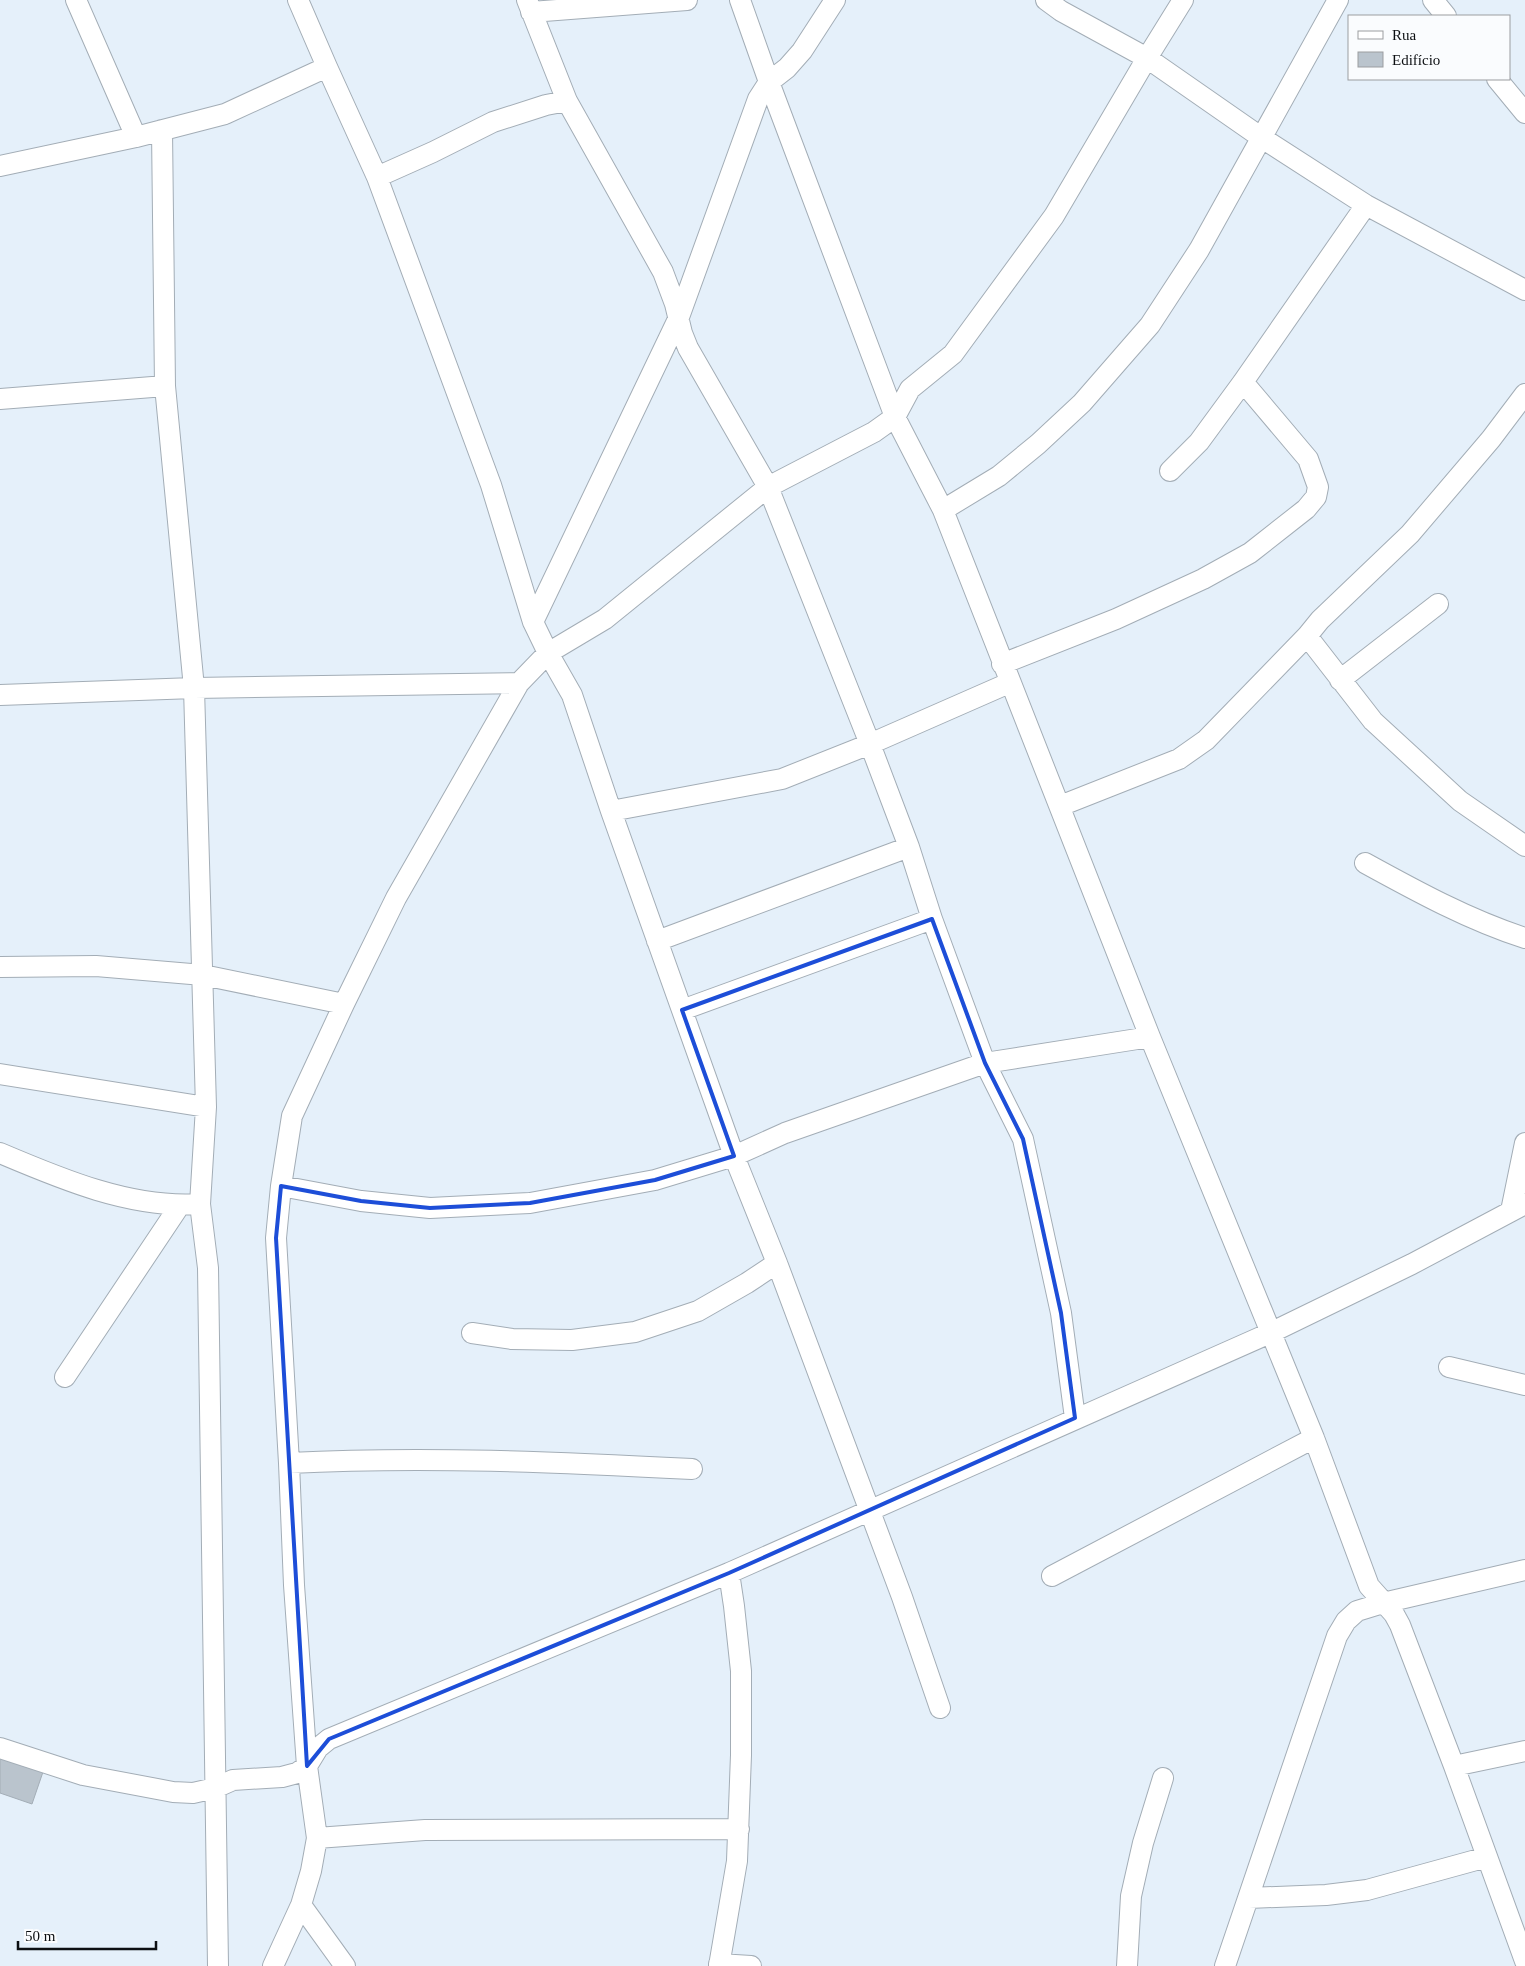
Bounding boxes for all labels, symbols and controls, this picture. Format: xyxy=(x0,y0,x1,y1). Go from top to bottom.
legend xyxy=(1348,15,1510,80)
text: Rua xyxy=(1392,27,1417,43)
text: Edifício xyxy=(1392,52,1440,68)
scale bar xyxy=(18,1918,155,1950)
text: 50 m xyxy=(25,1928,56,1944)

